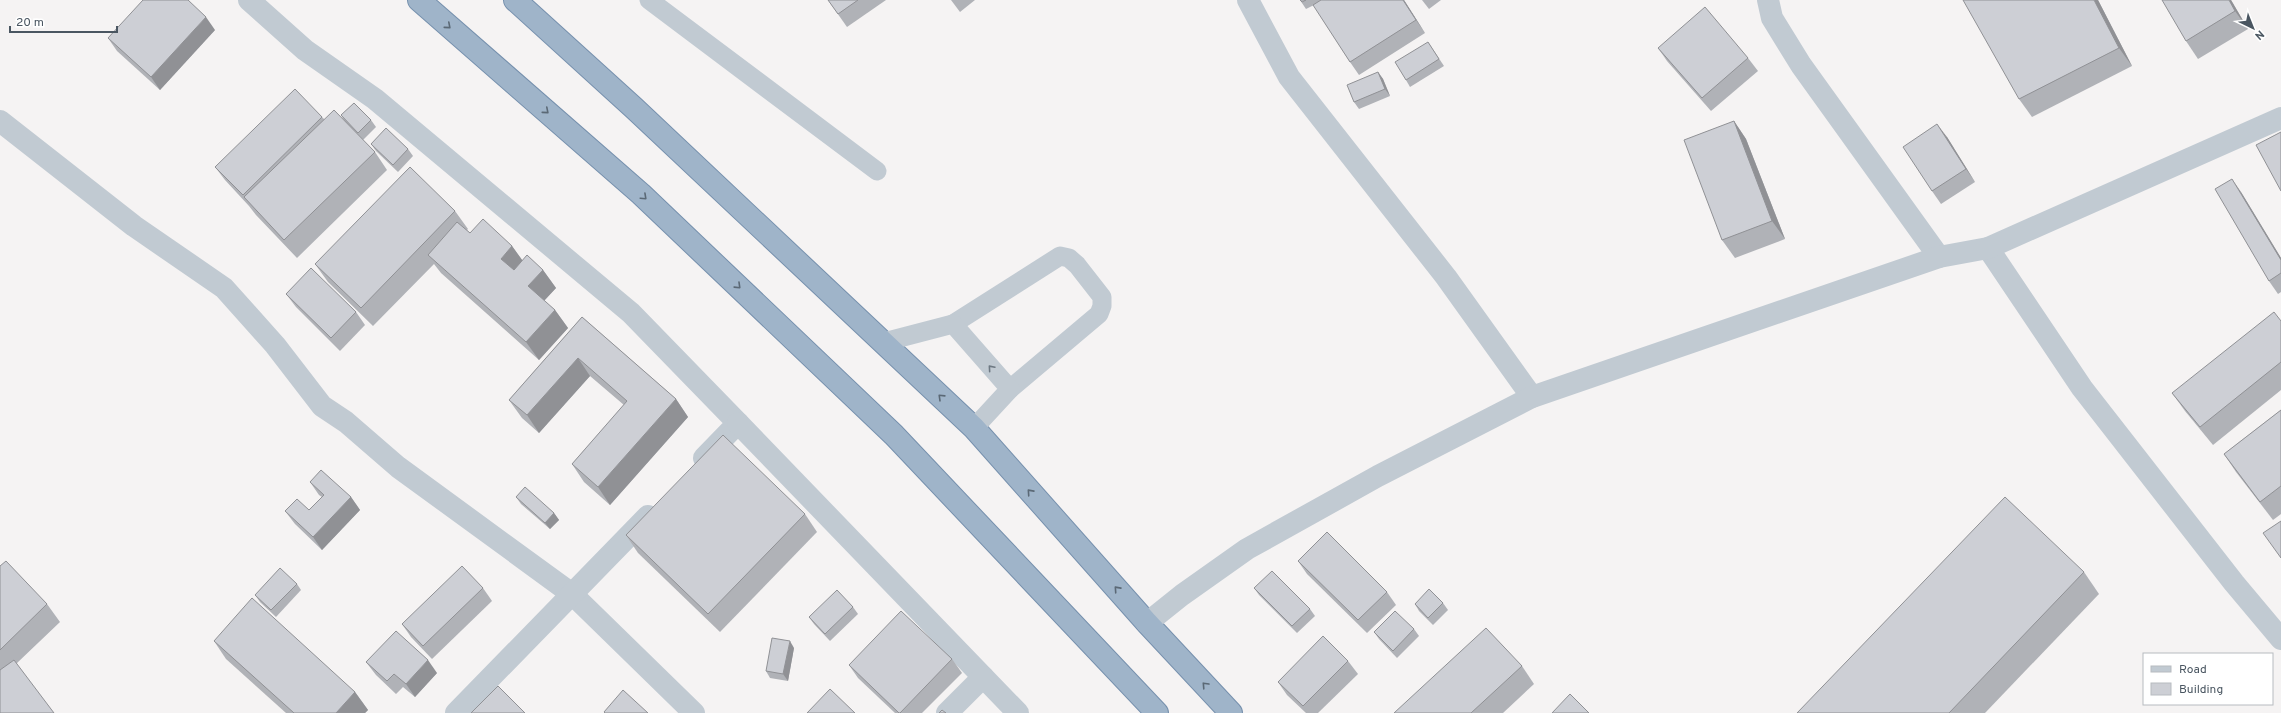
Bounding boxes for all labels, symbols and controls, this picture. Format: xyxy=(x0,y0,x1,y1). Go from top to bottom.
scale bar xyxy=(10,8,117,34)
north arrow xyxy=(2233,8,2273,48)
text: 20 m xyxy=(16,15,44,31)
one-way arrow xyxy=(443,21,451,28)
text: N xyxy=(2251,27,2267,42)
one-way arrow xyxy=(541,106,549,114)
one-way arrow xyxy=(639,192,647,200)
one-way arrow xyxy=(733,282,741,289)
one-way arrow xyxy=(989,365,996,373)
one-way arrow xyxy=(938,394,946,402)
one-way arrow xyxy=(1028,489,1035,497)
one-way arrow xyxy=(1114,586,1121,594)
legend xyxy=(2143,653,2273,705)
text: Road xyxy=(2179,662,2207,678)
one-way arrow xyxy=(1202,682,1210,690)
text: Building xyxy=(2179,682,2223,698)

